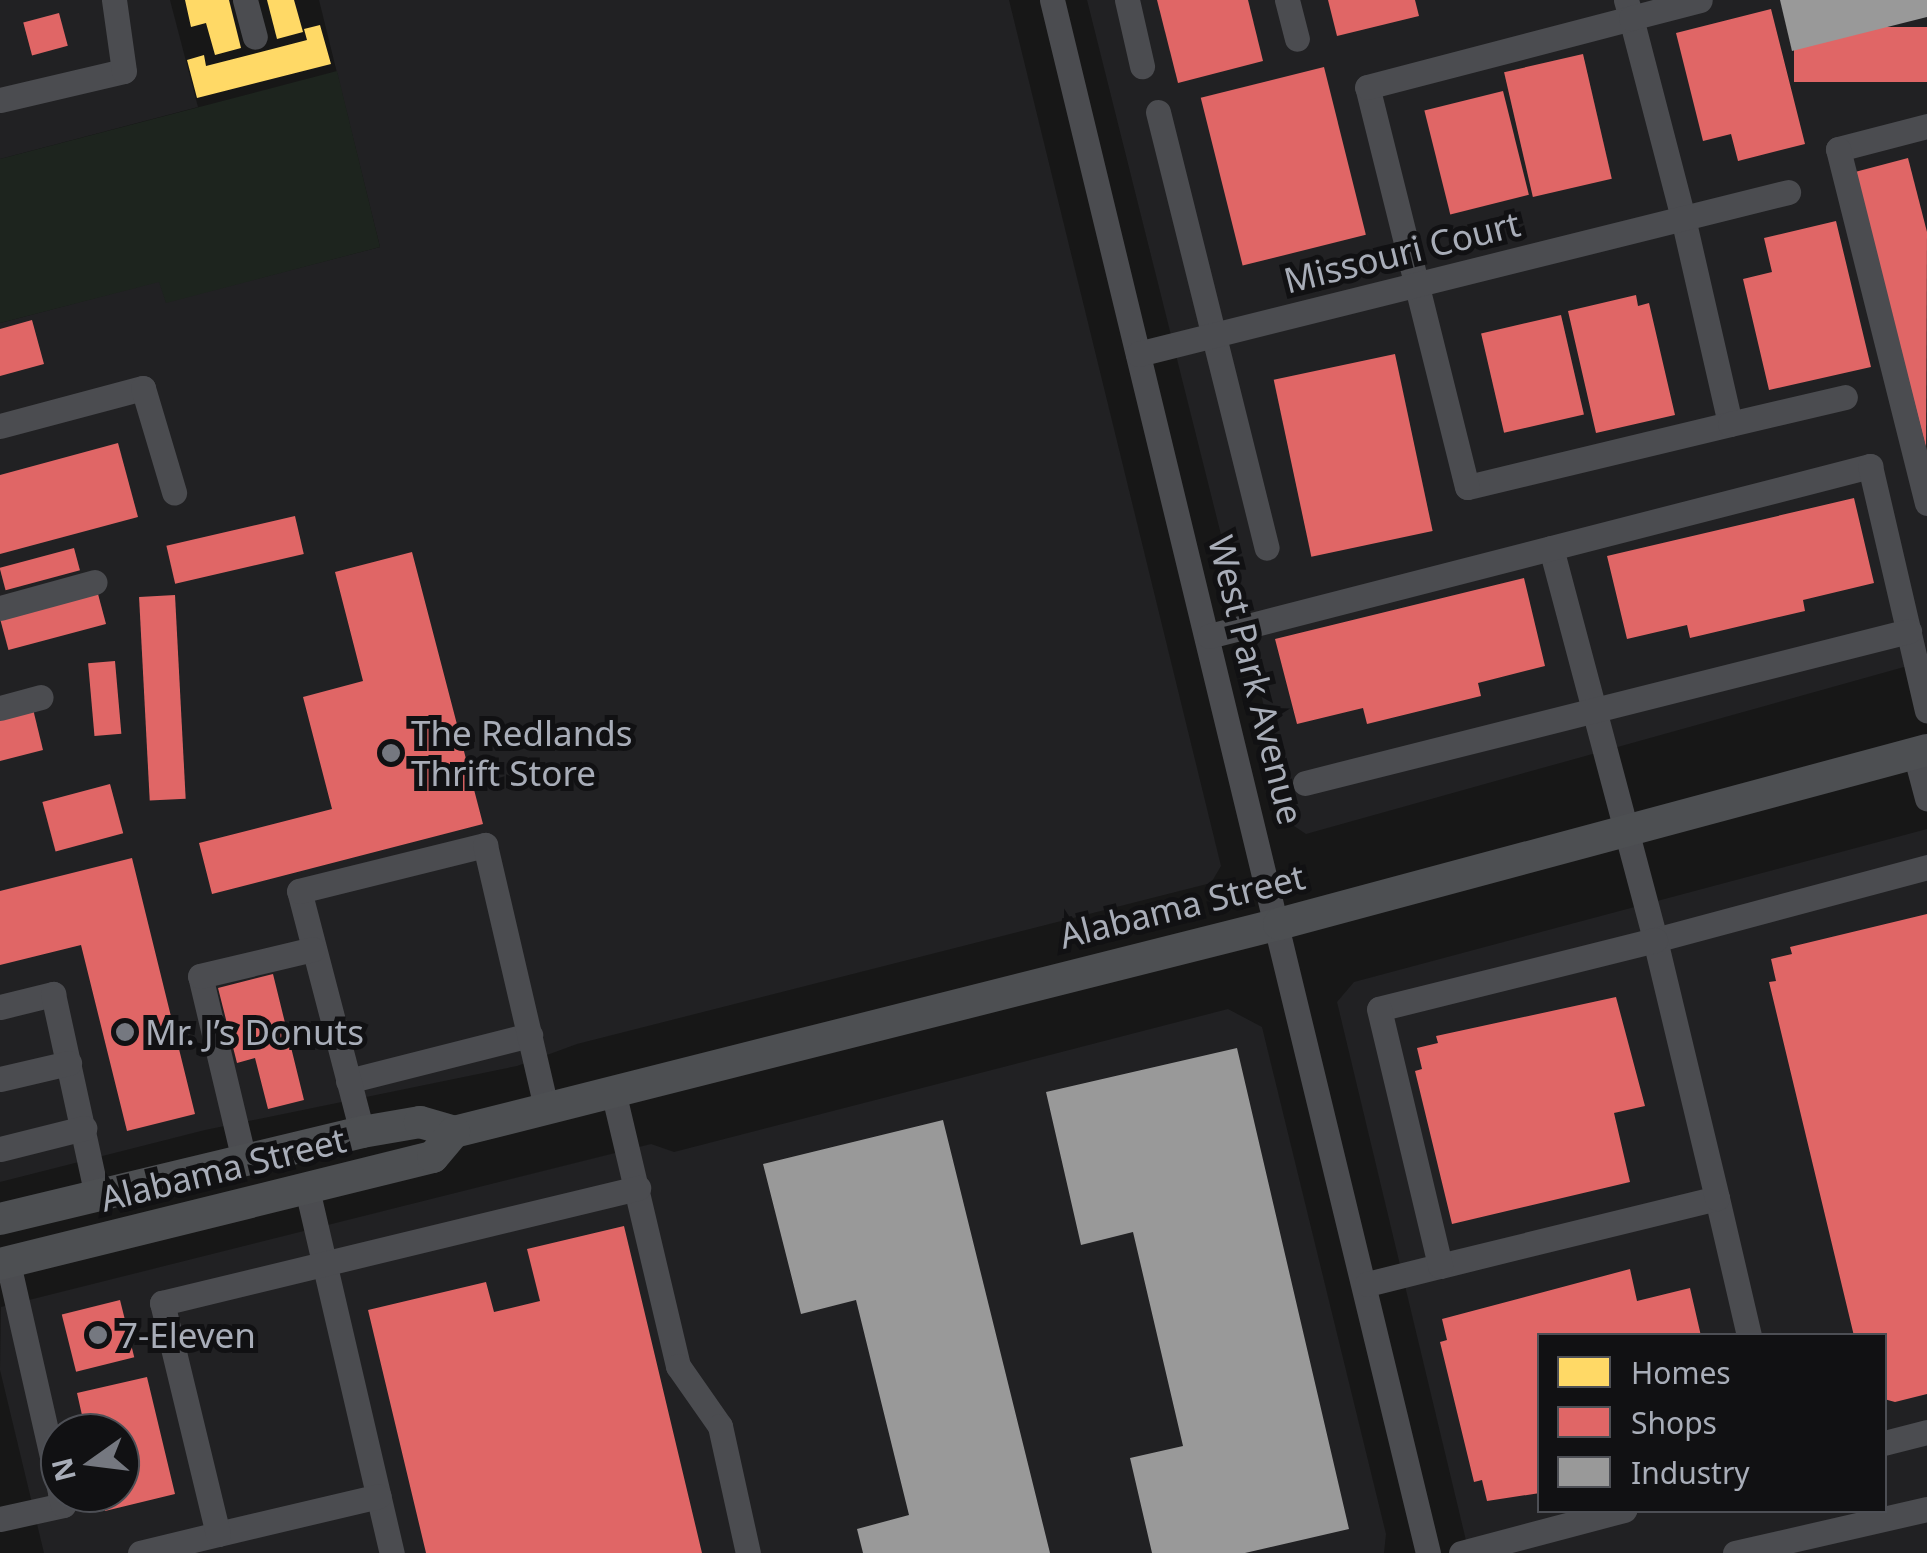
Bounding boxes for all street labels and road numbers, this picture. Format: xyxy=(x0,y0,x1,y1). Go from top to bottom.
street label: Missouri Court xyxy=(1280,202,1524,302)
street label: West Park Avenue xyxy=(1200,531,1312,829)
street label: Alabama Street xyxy=(1055,855,1309,957)
street label: Alabama Street xyxy=(96,1118,350,1220)

